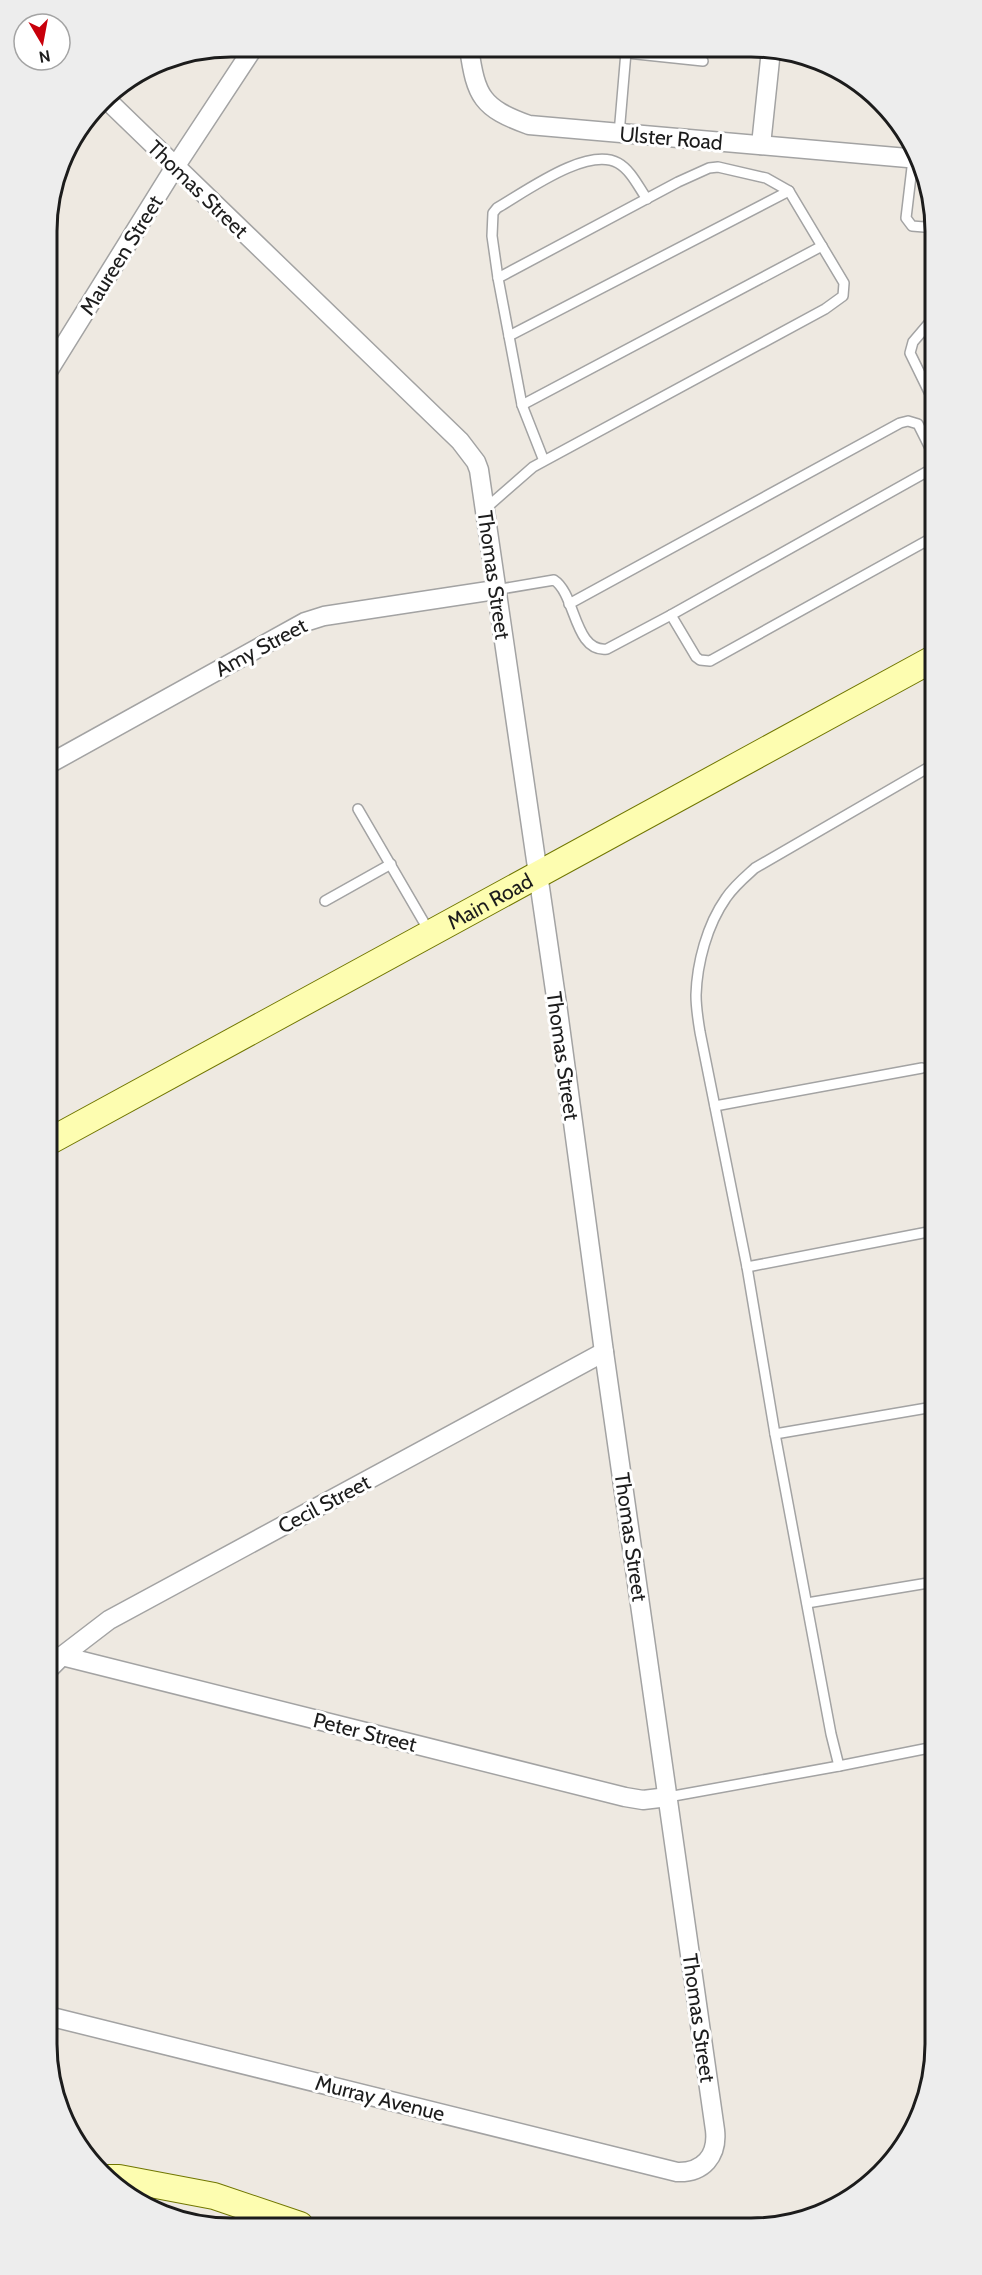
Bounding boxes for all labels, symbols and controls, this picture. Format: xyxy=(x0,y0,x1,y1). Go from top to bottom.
north arrow xyxy=(12,12,72,72)
text: N xyxy=(37,46,52,67)
street label: Ulster Road xyxy=(618,121,724,155)
street label: Thomas Street xyxy=(143,135,253,243)
street label: Maureen Street xyxy=(74,191,168,319)
street label: Thomas Street xyxy=(473,509,515,641)
street label: Amy Street xyxy=(211,612,311,682)
street label: Main Road xyxy=(443,868,537,934)
street label: Thomas Street xyxy=(542,990,584,1122)
street label: Cecil Street xyxy=(274,1469,374,1539)
street label: Thomas Street xyxy=(610,1471,652,1603)
street label: Peter Street xyxy=(311,1707,419,1757)
street label: Thomas Street xyxy=(678,1952,720,2084)
street label: Murray Avenue xyxy=(313,2070,448,2126)

